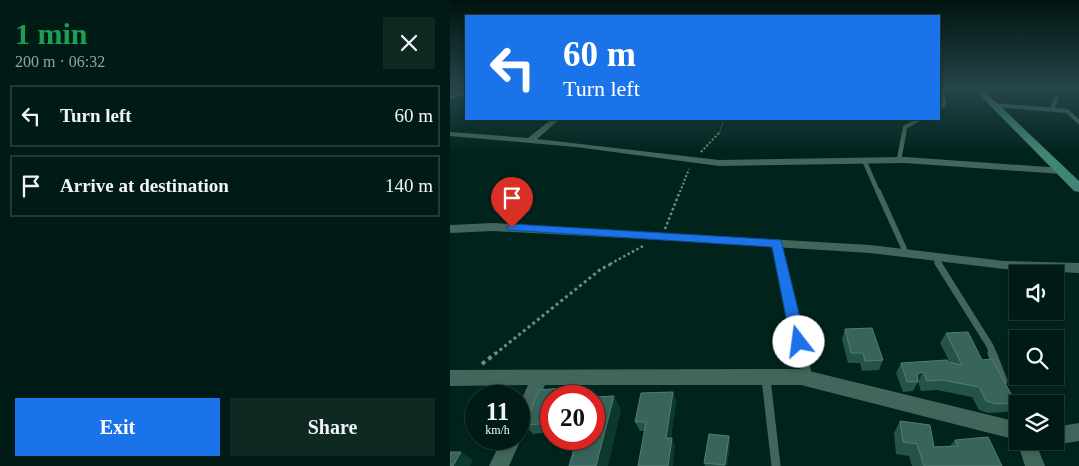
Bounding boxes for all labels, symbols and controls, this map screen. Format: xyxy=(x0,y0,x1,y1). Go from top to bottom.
text: 1 min xyxy=(15,17,88,50)
button: close xyxy=(383,17,435,69)
icon: left xyxy=(480,35,545,100)
text: 60 m xyxy=(563,35,636,74)
text: 200 m · 06:32 xyxy=(15,53,105,70)
text: Turn left xyxy=(563,76,640,101)
icon: left xyxy=(17,102,45,130)
text: Turn left xyxy=(60,105,132,126)
text: 60 m xyxy=(394,105,433,126)
icon: arrive xyxy=(17,172,45,200)
text: Arrive at destination xyxy=(60,175,229,196)
text: 140 m xyxy=(385,175,433,196)
pin xyxy=(491,177,533,228)
icon: arrive xyxy=(498,184,526,212)
map controls xyxy=(1009,265,1064,450)
button: sound xyxy=(1009,265,1064,320)
position arrow xyxy=(772,315,824,367)
button: search xyxy=(1009,330,1064,385)
speed limit sign: 20 xyxy=(540,385,605,450)
button: layers xyxy=(1009,395,1064,450)
button: Exit xyxy=(15,398,220,456)
button: Share xyxy=(230,398,435,456)
text: 11 xyxy=(486,398,509,425)
text: km/h xyxy=(485,423,510,437)

